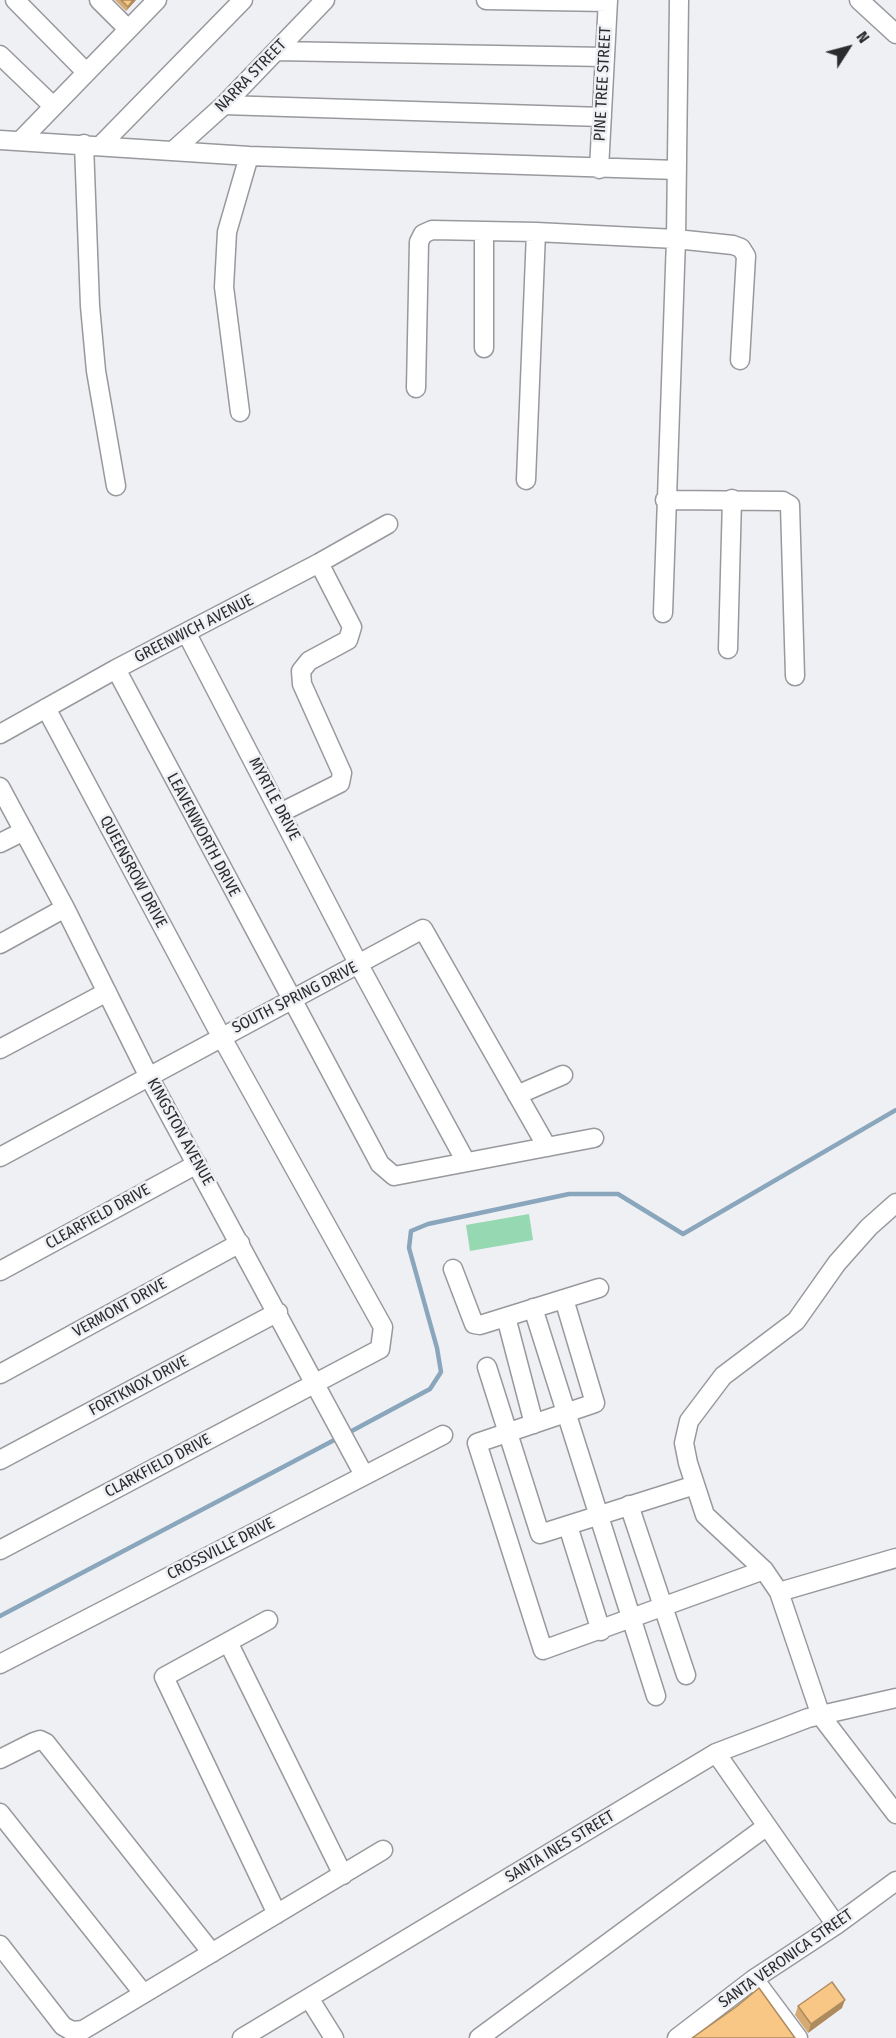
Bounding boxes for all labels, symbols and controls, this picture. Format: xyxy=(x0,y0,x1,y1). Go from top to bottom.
north arrow xyxy=(818,18,878,78)
street label: PINE TREE STREET xyxy=(590,26,616,142)
text: N xyxy=(852,28,873,47)
street label: NARRA STREET xyxy=(211,36,291,116)
street label: GREENWICH AVENUE xyxy=(131,591,257,667)
street label: MYRTLE DRIVE xyxy=(244,754,304,844)
street label: LEAVENWORTH DRIVE xyxy=(162,770,244,900)
street label: QUEENSROW DRIVE xyxy=(95,813,171,931)
street label: SOUTH SPRING DRIVE xyxy=(229,958,361,1038)
street label: KINGSTON AVENUE xyxy=(143,1075,217,1189)
street label: CLEARFIELD DRIVE xyxy=(42,1180,154,1254)
street label: VERMONT DRIVE xyxy=(70,1274,170,1342)
street label: FORTKNOX DRIVE xyxy=(86,1352,192,1420)
street label: CLARKFIELD DRIVE xyxy=(102,1430,214,1502)
street label: CROSSVILLE DRIVE xyxy=(164,1514,278,1584)
street label: SANTA INES STREET xyxy=(502,1807,618,1887)
street label: SANTA VERONICA STREET xyxy=(715,1905,857,2013)

